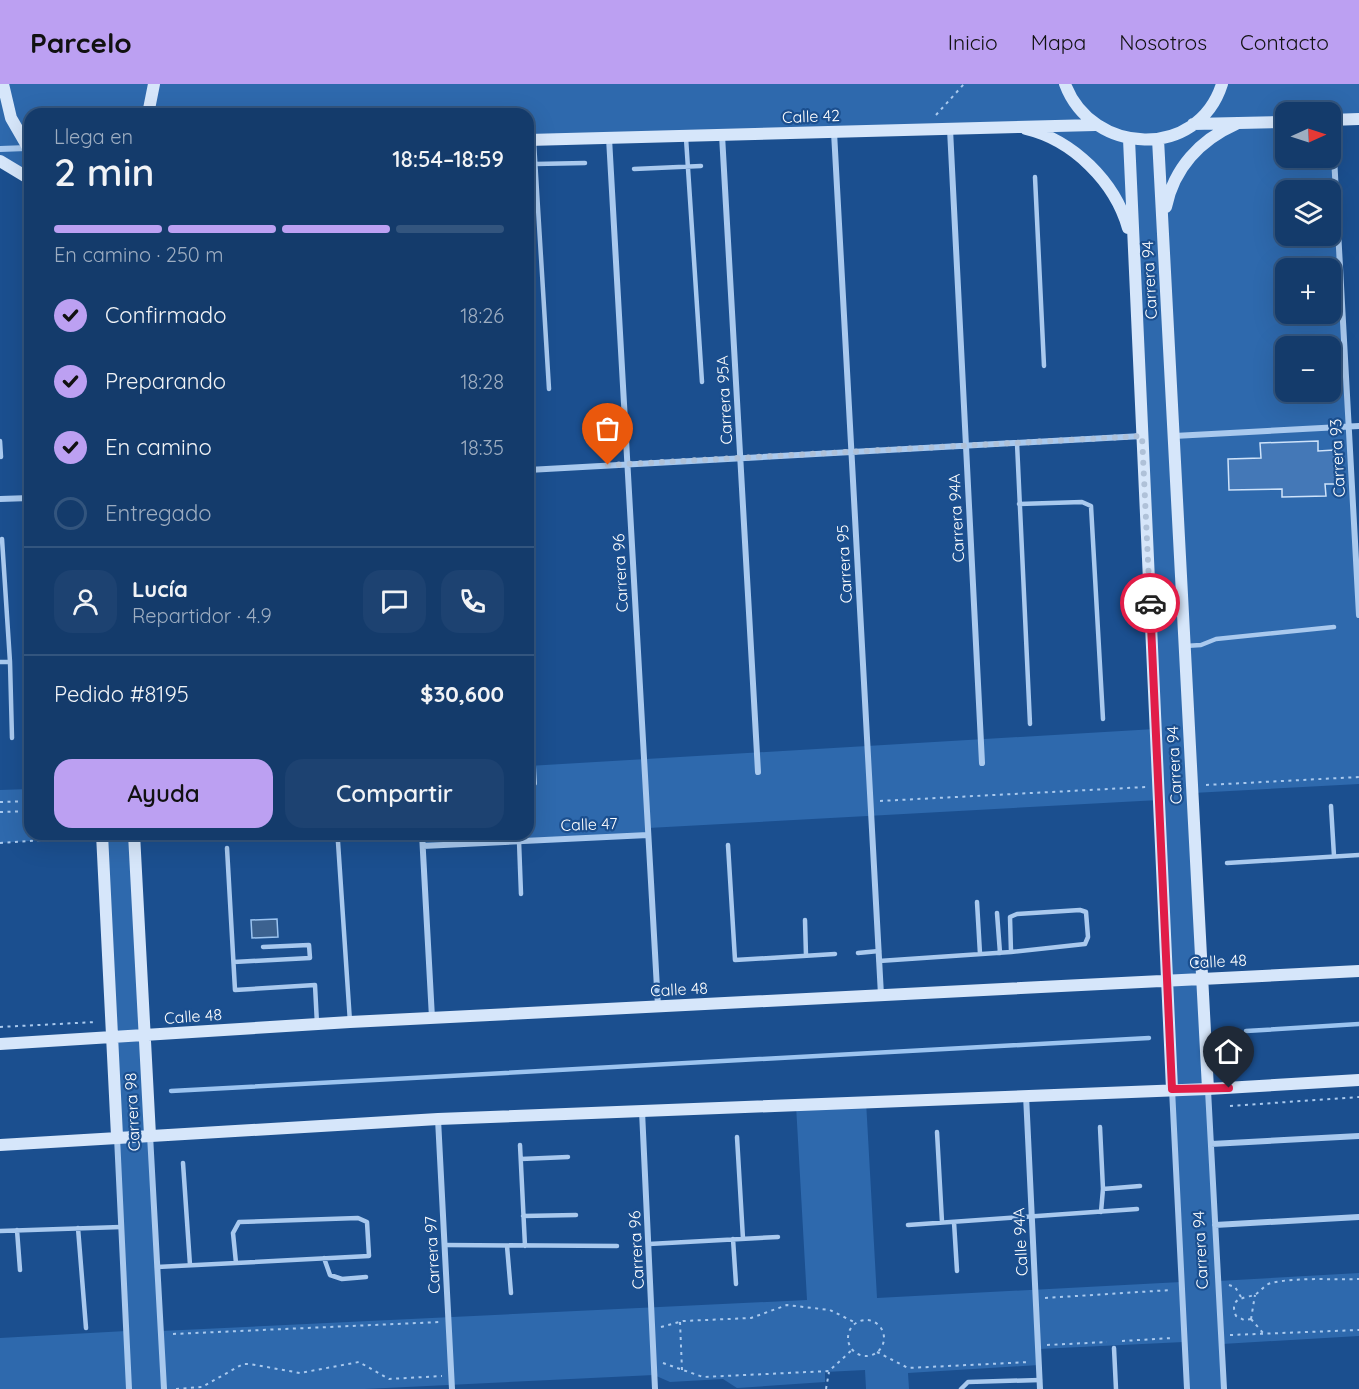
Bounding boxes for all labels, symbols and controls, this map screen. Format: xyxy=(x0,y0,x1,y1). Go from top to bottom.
text: Parcelo xyxy=(30,25,132,60)
text: Inicio xyxy=(948,29,998,55)
text: Mapa xyxy=(1031,29,1086,55)
text: Nosotros xyxy=(1119,29,1207,55)
text: Contacto xyxy=(1240,29,1329,55)
north arrow xyxy=(1275,102,1341,168)
map controls xyxy=(1275,102,1341,402)
street label: Calle 42 xyxy=(782,105,840,127)
text: Llega en xyxy=(54,124,133,149)
text: 18:54–18:59 xyxy=(392,145,504,173)
text: 2 min xyxy=(54,147,155,196)
button: layers xyxy=(1275,180,1341,246)
street label: Carrera 94 xyxy=(1137,240,1161,320)
text: En camino · 250 m xyxy=(54,242,223,267)
button: + xyxy=(1275,258,1341,324)
icon: check xyxy=(54,299,87,332)
text: Confirmado xyxy=(105,301,226,329)
text: 18:26 xyxy=(460,303,504,328)
button: − xyxy=(1275,336,1341,402)
street label: Carrera 95A xyxy=(712,355,736,445)
icon: check xyxy=(54,365,87,398)
text: Preparando xyxy=(105,367,226,395)
text: 18:28 xyxy=(460,369,504,394)
pin xyxy=(582,403,633,465)
icon: bag xyxy=(591,412,624,445)
street label: Carrera 93 xyxy=(1325,418,1349,498)
icon: check xyxy=(54,431,87,464)
text: En camino xyxy=(105,433,212,461)
text: 18:35 xyxy=(461,435,504,460)
street label: Carrera 94A xyxy=(944,473,968,563)
text: Entregado xyxy=(105,499,212,527)
street label: Carrera 95 xyxy=(832,524,856,604)
street label: Carrera 96 xyxy=(608,533,632,613)
button: person xyxy=(54,570,117,633)
button: chat xyxy=(363,570,426,633)
button: phone xyxy=(441,570,504,633)
courier xyxy=(1120,573,1180,633)
text: Lucía xyxy=(132,575,188,603)
icon: car xyxy=(1134,587,1167,620)
text: Repartidor · 4.9 xyxy=(132,603,272,628)
text: Pedido #8195 xyxy=(54,680,189,708)
text: $30,600 xyxy=(420,680,504,708)
street label: Carrera 94 xyxy=(1162,725,1186,805)
button: Ayuda xyxy=(54,759,273,828)
button: Compartir xyxy=(285,759,504,828)
street label: Calle 47 xyxy=(560,813,618,835)
street label: Calle 48 xyxy=(1189,950,1247,972)
street label: Calle 48 xyxy=(650,978,708,1000)
street label: Calle 48 xyxy=(163,1004,223,1028)
pin xyxy=(1203,1026,1254,1088)
icon: home xyxy=(1212,1035,1245,1068)
street label: Carrera 98 xyxy=(120,1072,144,1152)
street label: Calle 94A xyxy=(1008,1207,1032,1277)
street label: Carrera 96 xyxy=(624,1210,648,1290)
street label: Carrera 94 xyxy=(1188,1210,1212,1290)
street label: Carrera 97 xyxy=(420,1216,444,1294)

